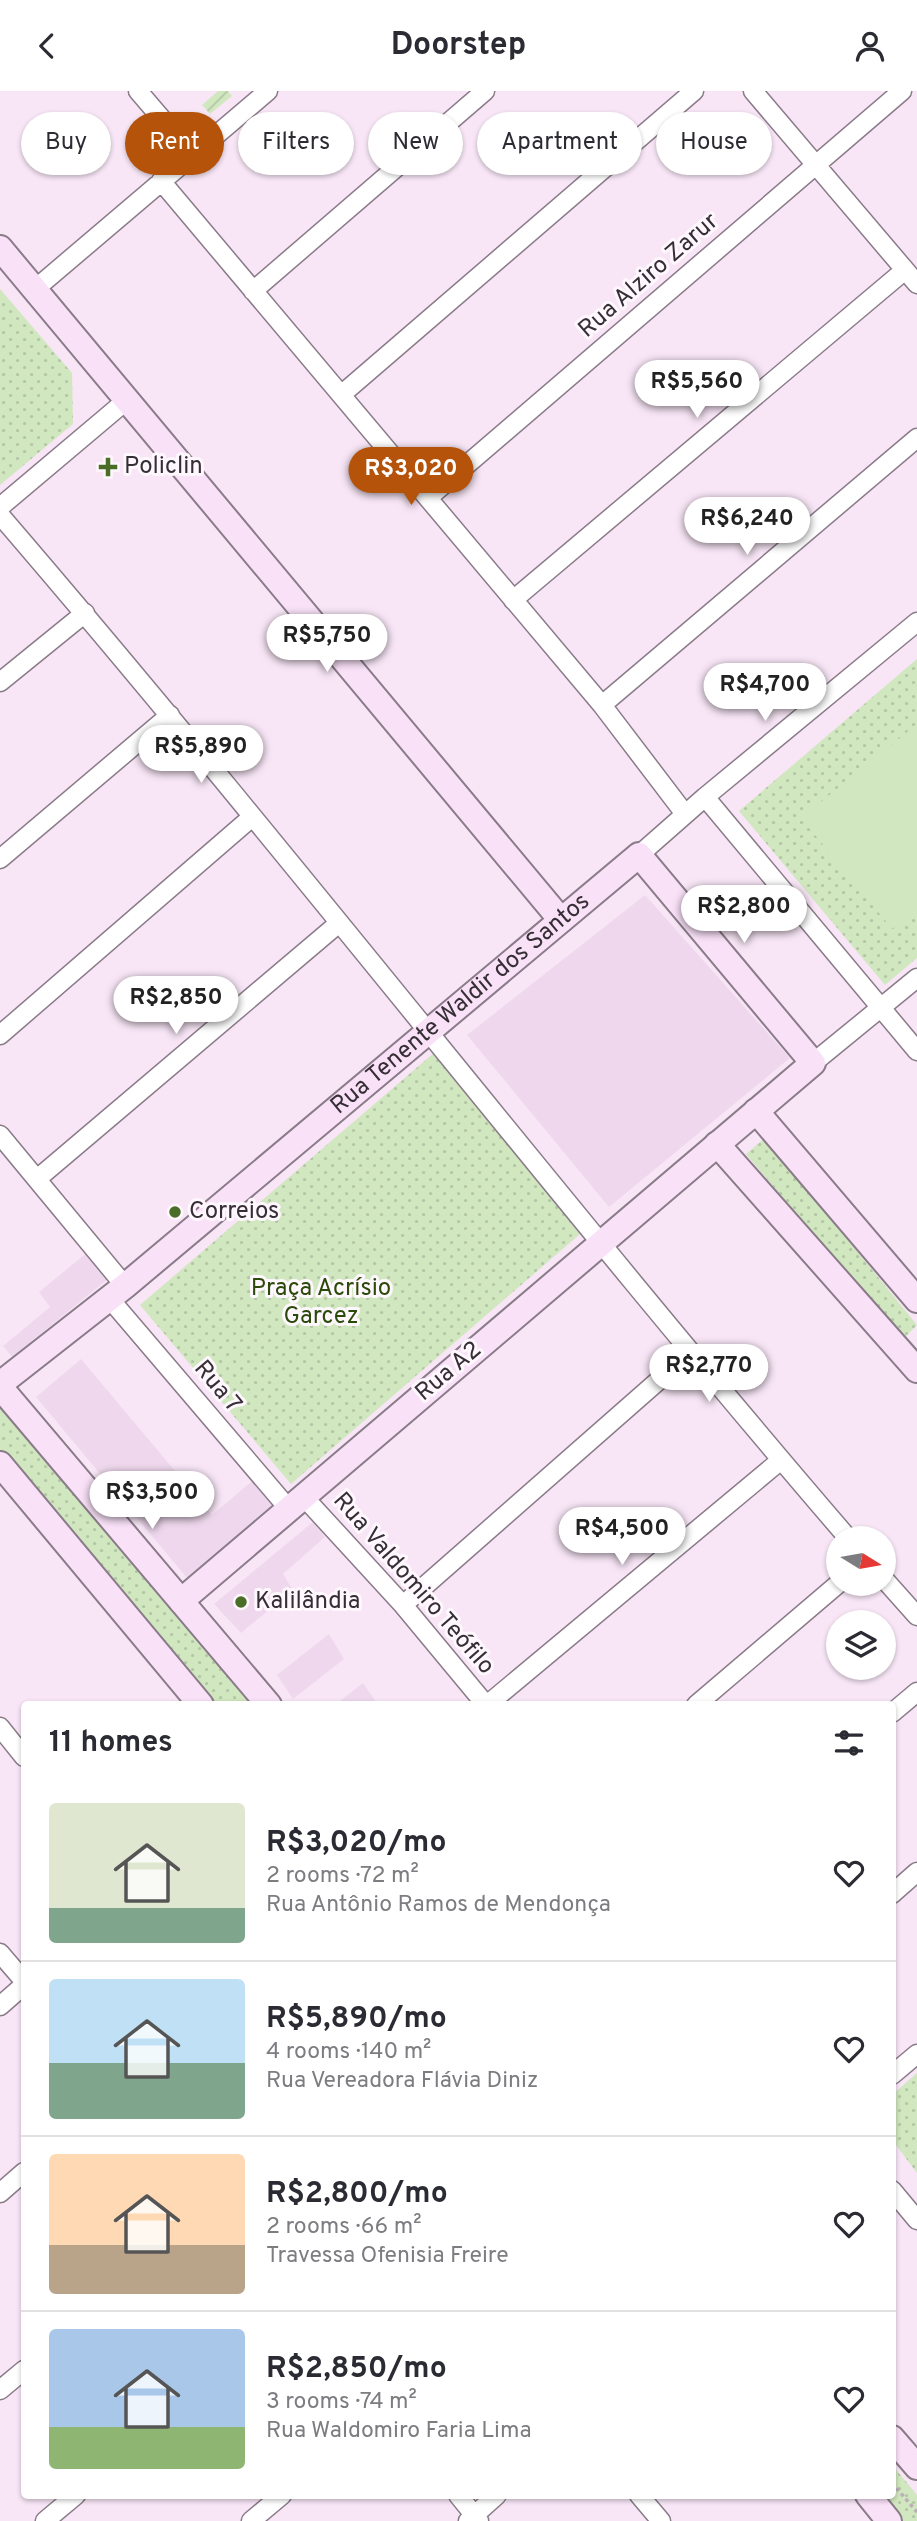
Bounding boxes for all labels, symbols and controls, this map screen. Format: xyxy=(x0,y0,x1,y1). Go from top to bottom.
text: Doorstep xyxy=(391,26,526,66)
icon: back xyxy=(28,27,66,65)
icon: person xyxy=(851,27,889,65)
chip: Buy xyxy=(21,112,111,175)
chip: Rent xyxy=(125,112,224,175)
chip: Filters xyxy=(238,112,354,175)
chip: New xyxy=(368,112,463,175)
chip: Apartment xyxy=(477,112,642,175)
chip: House xyxy=(656,112,772,175)
street label: Rua Alziro Zarur xyxy=(573,207,725,345)
pin: R$5,560 xyxy=(632,361,762,420)
text: R$5,560 xyxy=(651,368,743,397)
pin: R$3,020 xyxy=(346,447,476,507)
place label: Policlin xyxy=(124,452,203,482)
text: R$3,020 xyxy=(364,455,458,484)
marker: Policlin xyxy=(98,457,118,477)
pin: R$6,240 xyxy=(682,497,812,557)
text: R$6,240 xyxy=(700,505,794,534)
pin: R$5,750 xyxy=(262,615,392,674)
text: R$5,750 xyxy=(282,622,372,651)
pin: R$4,700 xyxy=(700,663,830,723)
text: R$4,700 xyxy=(720,671,810,700)
pin: R$5,890 xyxy=(136,725,266,785)
text: R$5,890 xyxy=(154,733,248,762)
pin: R$2,800 xyxy=(679,885,809,945)
street label: Rua Tenente Waldir dos Santos xyxy=(325,887,596,1122)
text: R$2,800 xyxy=(697,893,791,922)
pin: R$2,850 xyxy=(111,977,241,1036)
text: R$2,850 xyxy=(129,984,223,1013)
place label: Correios xyxy=(189,1197,279,1227)
marker: Correios xyxy=(167,1204,183,1220)
park label: Praça Acrísio Garcez xyxy=(251,1274,391,1332)
street label: Rua A2 xyxy=(410,1336,488,1408)
pin: R$2,770 xyxy=(644,1345,774,1404)
text: R$2,770 xyxy=(665,1352,753,1381)
street label: Rua 7 xyxy=(187,1355,247,1419)
pin: R$3,500 xyxy=(87,1471,217,1531)
text: R$3,500 xyxy=(105,1479,199,1508)
street label: Rua Valdomiro Teófilo xyxy=(326,1487,500,1681)
pin: R$4,500 xyxy=(557,1507,687,1567)
text: R$4,500 xyxy=(575,1515,669,1544)
north arrow xyxy=(826,1526,896,1596)
map controls xyxy=(826,1526,896,1680)
place label: Kalilândia xyxy=(255,1587,360,1617)
marker: Kalilândia xyxy=(233,1594,249,1610)
button: layers xyxy=(826,1610,896,1680)
icon: filters xyxy=(830,1724,868,1762)
text: 11 homes xyxy=(49,1725,173,1762)
text: R$3,020/mo xyxy=(266,1825,447,1862)
icon: home xyxy=(105,1831,189,1915)
icon: heart xyxy=(830,1854,868,1892)
text: 2 rooms · 72 m² xyxy=(266,1862,419,1891)
text: Rua Antônio Ramos de Mendonça xyxy=(266,1891,611,1920)
text: R$5,890/mo xyxy=(266,2001,447,2038)
icon: home xyxy=(105,2007,189,2091)
icon: heart xyxy=(830,2030,868,2068)
text: 4 rooms · 140 m² xyxy=(266,2038,431,2067)
text: Rua Vereadora Flávia Diniz xyxy=(266,2067,538,2096)
text: R$2,800/mo xyxy=(266,2176,448,2213)
icon: home xyxy=(105,2182,189,2266)
icon: heart xyxy=(830,2205,868,2243)
text: 2 rooms · 66 m² xyxy=(266,2213,422,2242)
text: Travessa Ofenisia Freire xyxy=(266,2242,509,2271)
text: R$2,850/mo xyxy=(266,2351,447,2388)
icon: home xyxy=(105,2357,189,2441)
icon: heart xyxy=(830,2380,868,2418)
text: 3 rooms · 74 m² xyxy=(266,2388,417,2417)
text: Rua Waldomiro Faria Lima xyxy=(266,2417,532,2446)

